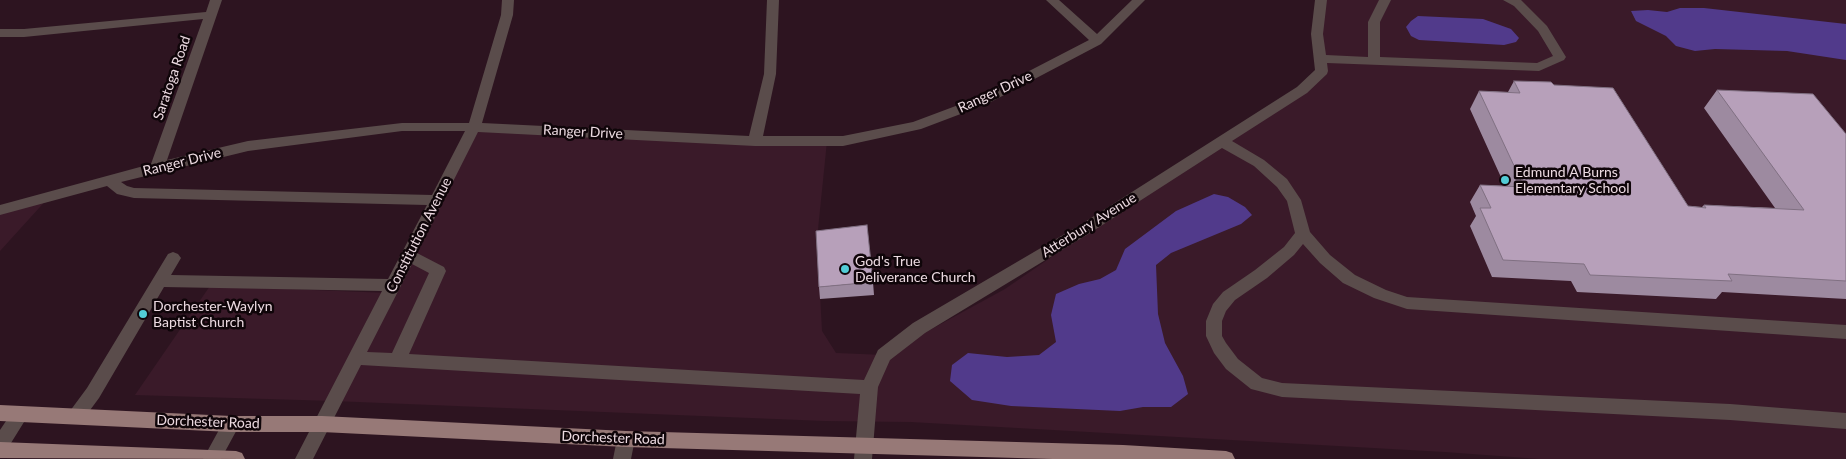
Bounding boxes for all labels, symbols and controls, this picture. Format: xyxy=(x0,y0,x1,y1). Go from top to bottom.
street label: Saratoga Road xyxy=(150,34,194,122)
street label: Ranger Drive xyxy=(955,67,1035,117)
street label: Ranger Drive xyxy=(543,122,623,142)
street label: Ranger Drive xyxy=(141,144,223,180)
place label: Edmund A Burns Elementary School xyxy=(1515,164,1629,196)
marker: Edmund A Burns Elementary School xyxy=(1499,174,1511,186)
street label: Constitution Avenue xyxy=(383,175,455,295)
street label: Atterbury Avenue xyxy=(1038,189,1140,261)
place label: God's True Deliverance Church xyxy=(855,253,976,286)
marker: God's True Deliverance Church xyxy=(839,263,851,275)
place label: Dorchester-Waylyn Baptist Church xyxy=(153,298,272,331)
marker: Dorchester-Waylyn Baptist Church xyxy=(137,308,149,320)
street label: Dorchester Road xyxy=(156,412,260,432)
street label: Dorchester Road xyxy=(561,428,665,448)

